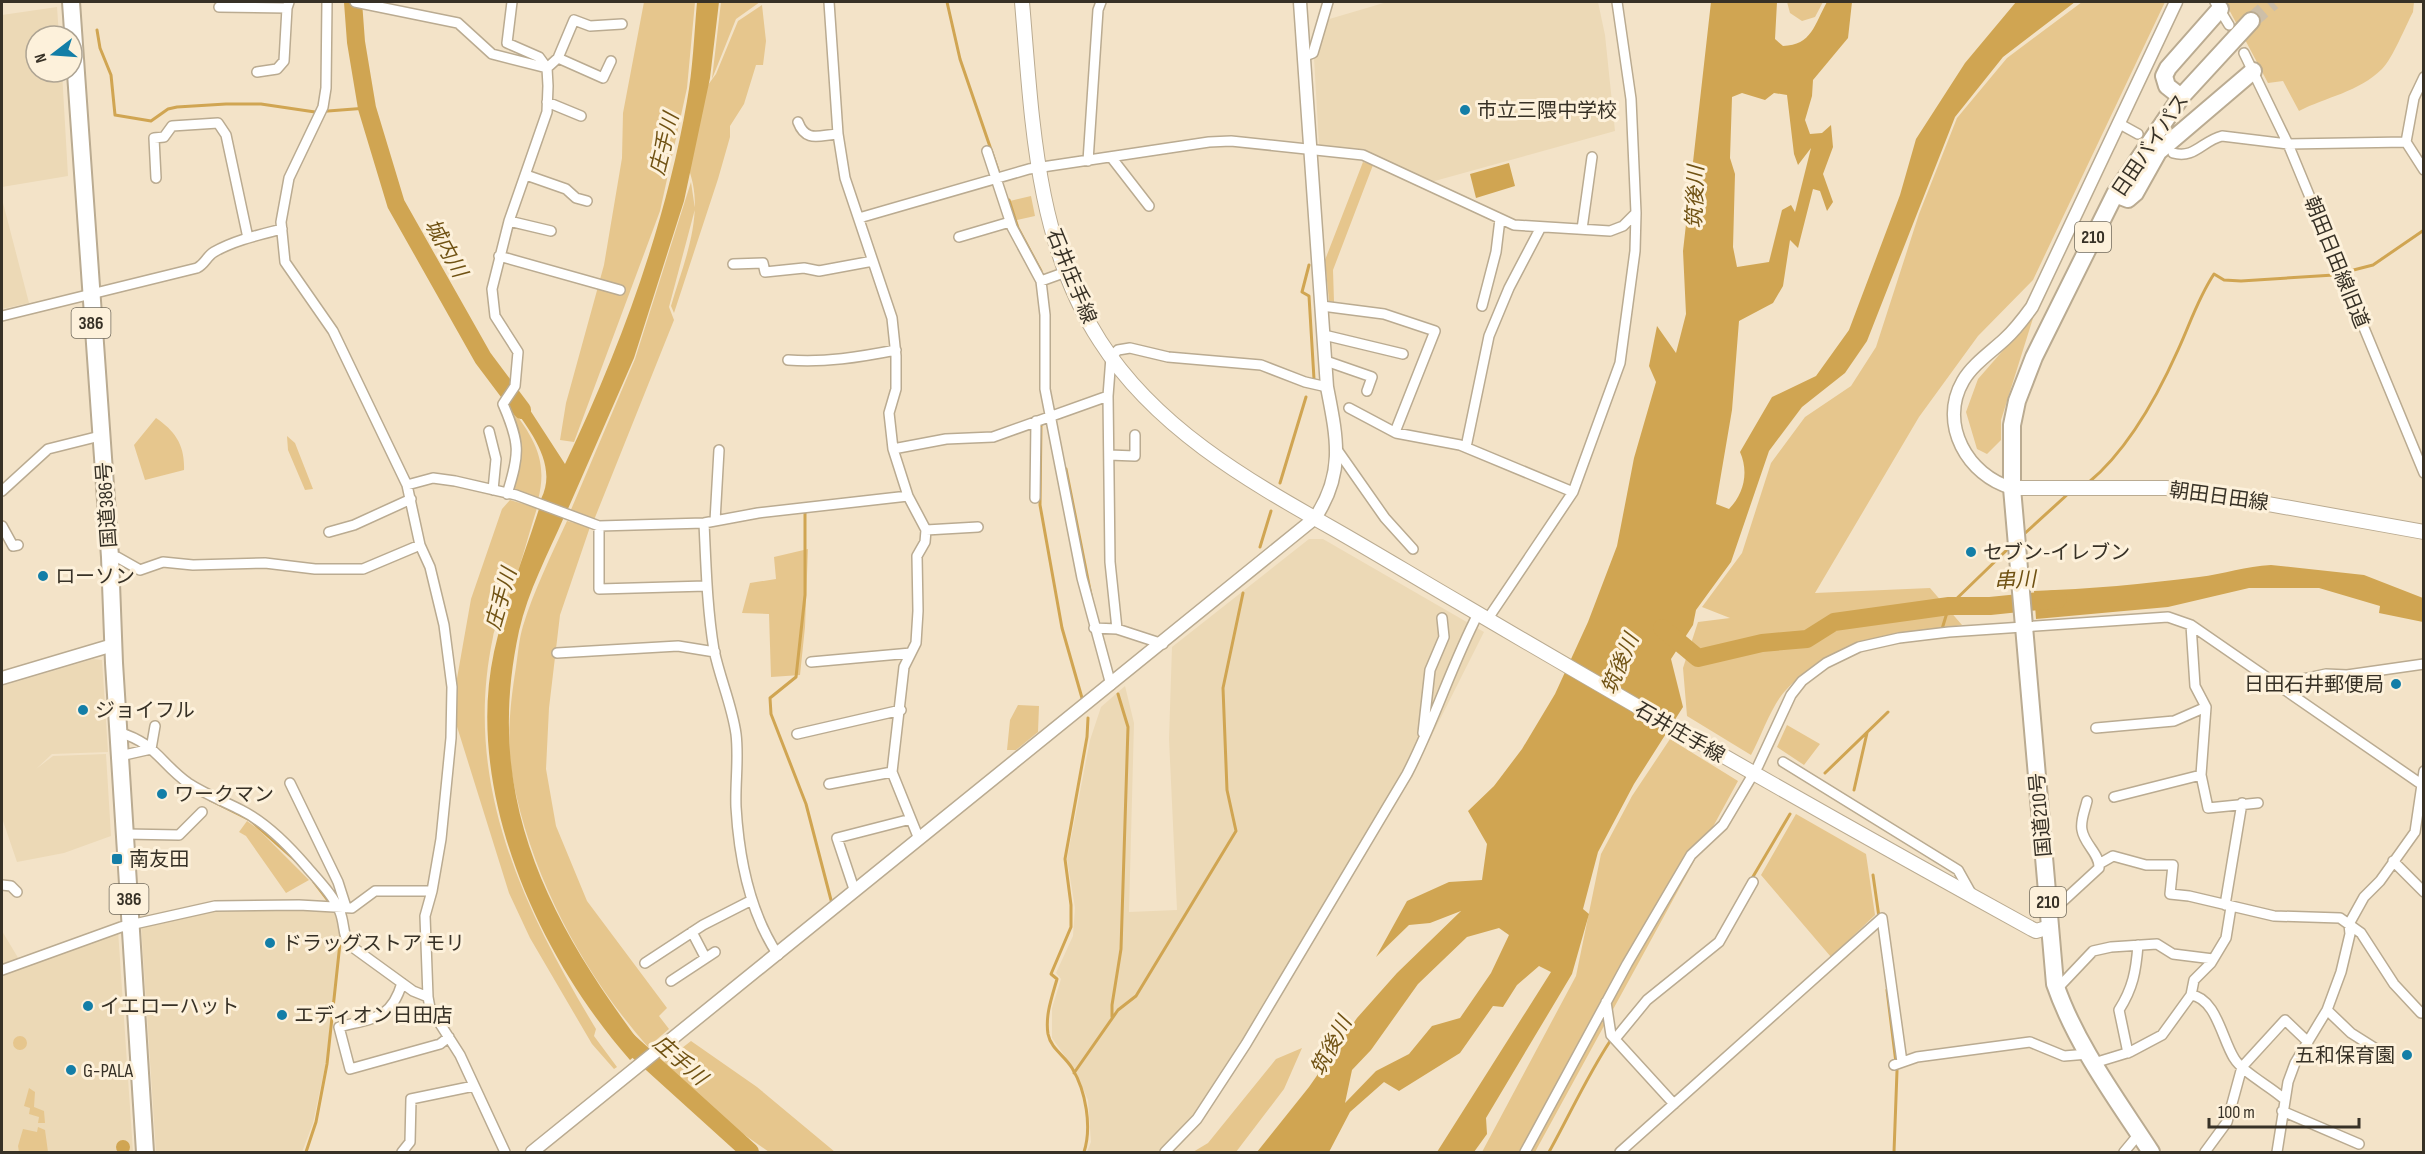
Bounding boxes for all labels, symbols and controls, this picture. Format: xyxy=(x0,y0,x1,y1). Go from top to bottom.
north arrow xyxy=(24,24,84,84)
text: N xyxy=(31,51,51,65)
street label: 日田バイパス xyxy=(2107,89,2194,202)
place label: 市立三隈中学校 xyxy=(1477,99,1617,123)
marker: 市立三隈中学校 xyxy=(1458,103,1472,117)
water label: 庄手川 xyxy=(645,109,685,178)
water label: 筑後川 xyxy=(1682,163,1709,229)
street label: 朝田日田線旧道 xyxy=(2299,193,2373,332)
water label: 城内川 xyxy=(419,215,473,284)
road number: 210 xyxy=(2075,222,2111,252)
street label: 石井庄手線 xyxy=(1041,226,1101,327)
road number: 386 xyxy=(72,308,110,338)
street label: 国道386号 xyxy=(92,461,122,549)
street label: 朝田日田線 xyxy=(2168,478,2270,516)
place label: セブン-イレブン xyxy=(1983,541,2130,565)
marker: セブン-イレブン xyxy=(1964,545,1978,559)
water label: 庄手川 xyxy=(481,563,523,633)
place label: ローソン xyxy=(55,565,135,589)
water label: 串川 xyxy=(1993,567,2039,594)
marker: ローソン xyxy=(36,569,50,583)
water label: 筑後川 xyxy=(1597,628,1645,698)
place label: 日田石井郵便局 xyxy=(2244,673,2384,697)
marker: 日田石井郵便局 xyxy=(2389,677,2403,691)
street label: 石井庄手線 xyxy=(1630,697,1729,768)
place label: ジョイフル xyxy=(95,699,195,723)
marker: ジョイフル xyxy=(76,703,90,717)
street label: 国道210号 xyxy=(2025,772,2057,858)
place label: ワークマン xyxy=(174,783,274,807)
marker: ワークマン xyxy=(155,787,169,801)
place label: 南友田 xyxy=(129,848,189,872)
marker: 南友田 xyxy=(110,852,124,866)
road number: 386 xyxy=(110,884,148,914)
road number: 210 xyxy=(2030,887,2066,917)
place label: ドラッグストア モリ xyxy=(282,932,465,956)
marker: ドラッグストア モリ xyxy=(263,936,277,950)
place label: イエローハット xyxy=(100,995,239,1019)
marker: イエローハット xyxy=(81,999,95,1013)
place label: エディオン日田店 xyxy=(294,1004,453,1028)
marker: エディオン日田店 xyxy=(275,1008,289,1022)
water label: 筑後川 xyxy=(1306,1011,1358,1080)
water label: 庄手川 xyxy=(648,1030,713,1092)
place label: 五和保育園 xyxy=(2295,1044,2395,1068)
marker: 五和保育園 xyxy=(2400,1048,2414,1062)
place label: G-PALA xyxy=(83,1059,134,1083)
marker: G-PALA xyxy=(64,1063,78,1077)
scale bar xyxy=(2209,1091,2359,1129)
text: 100 m xyxy=(2218,1102,2255,1123)

